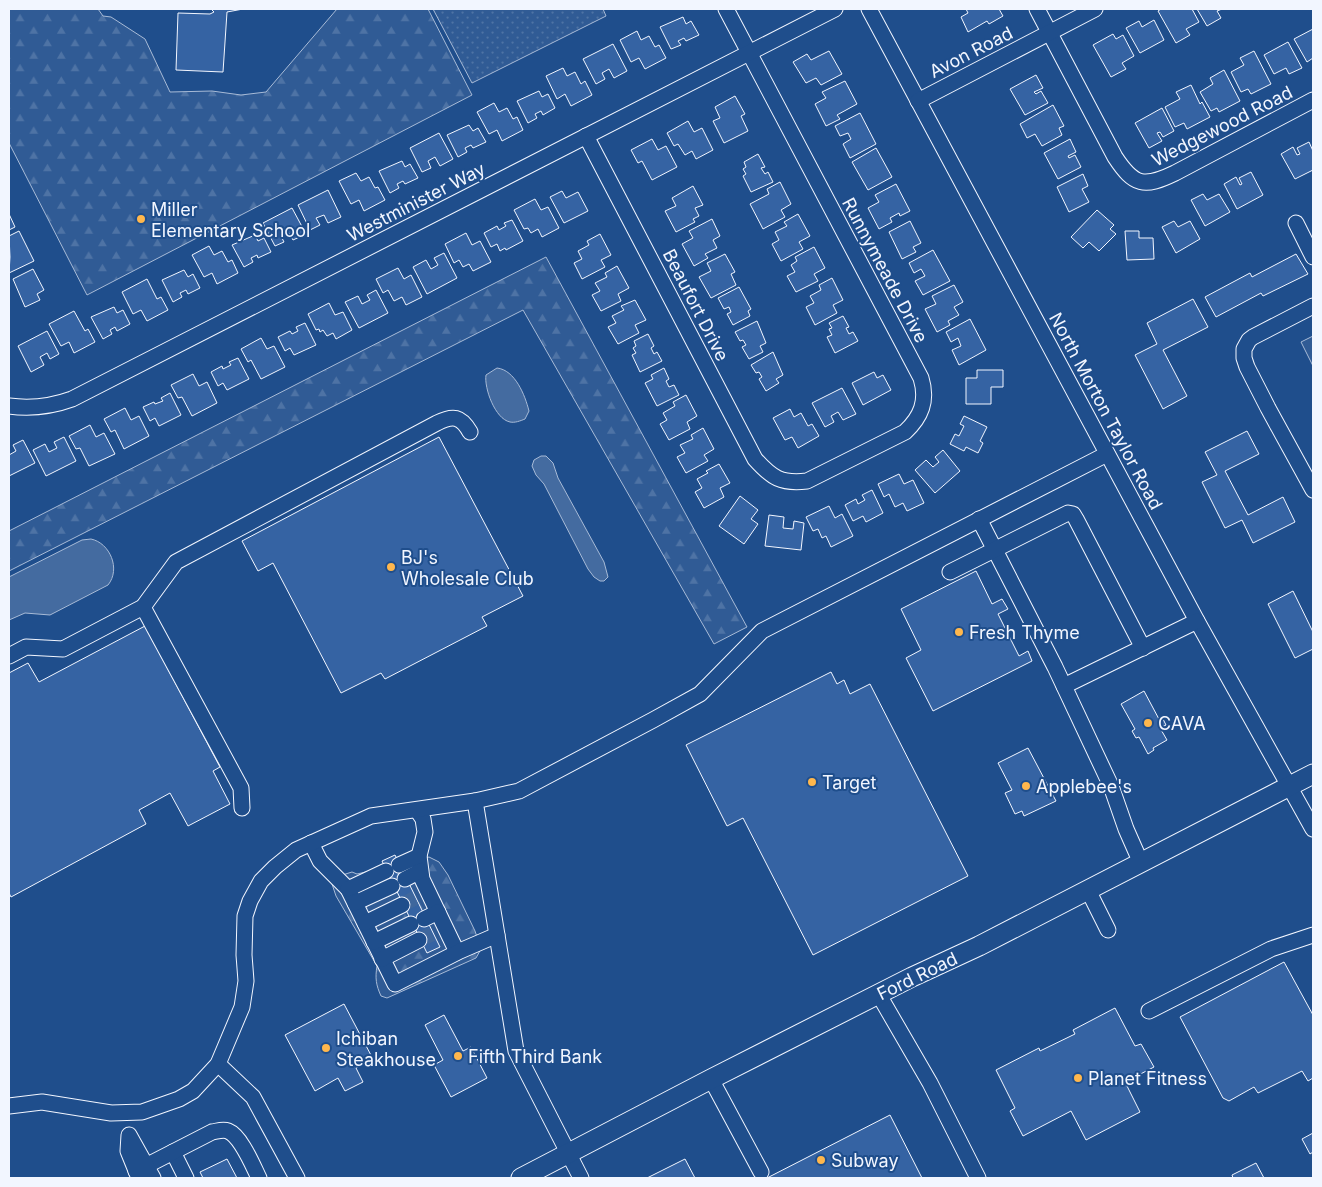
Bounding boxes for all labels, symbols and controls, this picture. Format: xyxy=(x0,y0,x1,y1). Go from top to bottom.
street label: Avon Road xyxy=(926,22,1016,82)
street label: Wedgewood Road xyxy=(1148,81,1296,171)
street label: Westminister Way xyxy=(343,158,489,246)
street label: Runnymeade Drive xyxy=(838,194,932,346)
place label: Miller Elementary School xyxy=(151,199,310,241)
marker: Miller Elementary School xyxy=(135,213,147,225)
street label: Beaufort Drive xyxy=(659,246,733,364)
street label: North Morton Taylor Road xyxy=(1045,309,1167,513)
place label: BJ's Wholesale Club xyxy=(401,547,534,589)
marker: BJ's Wholesale Club xyxy=(385,561,397,573)
place label: Fresh Thyme xyxy=(969,622,1080,643)
marker: Fresh Thyme xyxy=(953,626,965,638)
place label: CAVA xyxy=(1158,713,1206,734)
marker: CAVA xyxy=(1142,717,1154,729)
place label: Target xyxy=(822,772,876,793)
marker: Target xyxy=(806,776,818,788)
place label: Applebee's xyxy=(1036,776,1132,797)
marker: Applebee's xyxy=(1020,780,1032,792)
street label: Ford Road xyxy=(873,948,961,1004)
place label: Ichiban Steakhouse xyxy=(336,1028,436,1070)
marker: Ichiban Steakhouse xyxy=(320,1042,332,1054)
place label: Fifth Third Bank xyxy=(468,1046,602,1067)
marker: Fifth Third Bank xyxy=(452,1050,464,1062)
place label: Planet Fitness xyxy=(1088,1068,1207,1089)
marker: Planet Fitness xyxy=(1072,1072,1084,1084)
place label: Subway xyxy=(831,1150,899,1171)
marker: Subway xyxy=(815,1154,827,1166)

